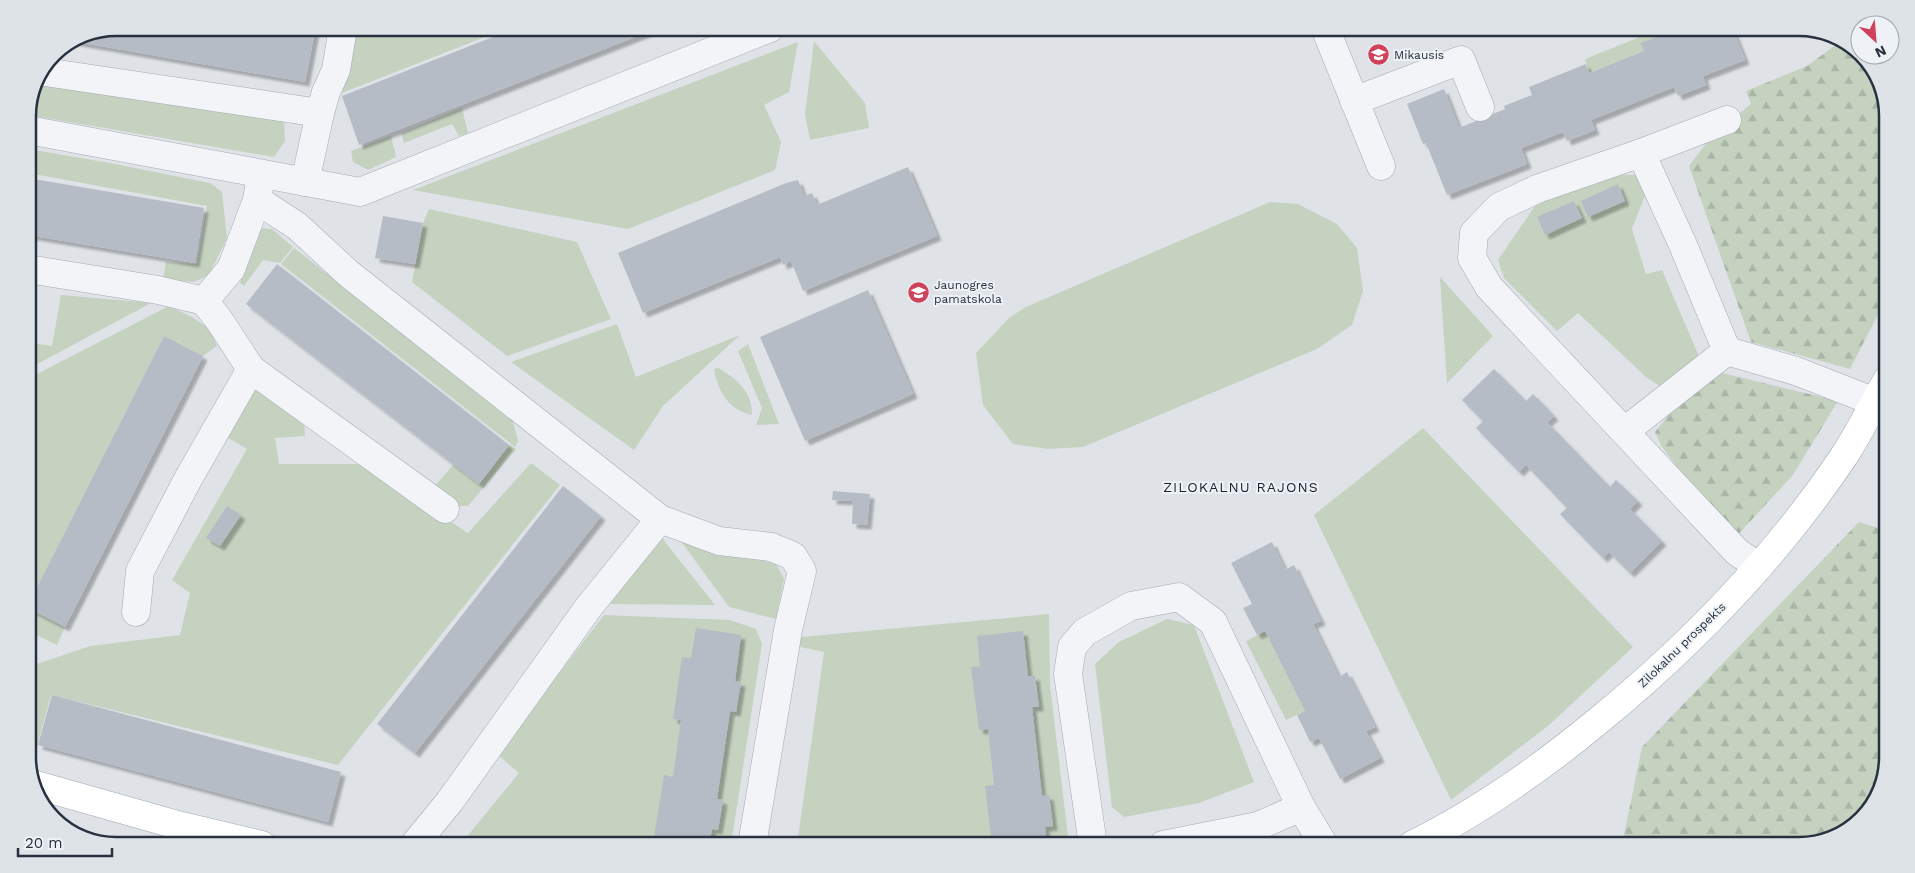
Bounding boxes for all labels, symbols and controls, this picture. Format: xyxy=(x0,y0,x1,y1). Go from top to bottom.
north arrow xyxy=(1850,15,1900,65)
text: N xyxy=(1873,42,1889,61)
school or university icon: Mikausis xyxy=(1366,43,1390,67)
place label: Mikausis xyxy=(1394,48,1444,62)
place label: Jaunogres pamatskola xyxy=(934,278,1002,306)
school or university icon: Jaunogres pamatskola xyxy=(906,280,930,304)
district label: ZILOKALNU RAJONS xyxy=(1163,479,1319,495)
street label: Zilokalnu prospekts xyxy=(1635,600,1729,690)
scale bar xyxy=(18,826,111,858)
text: 20 m xyxy=(25,834,63,852)

